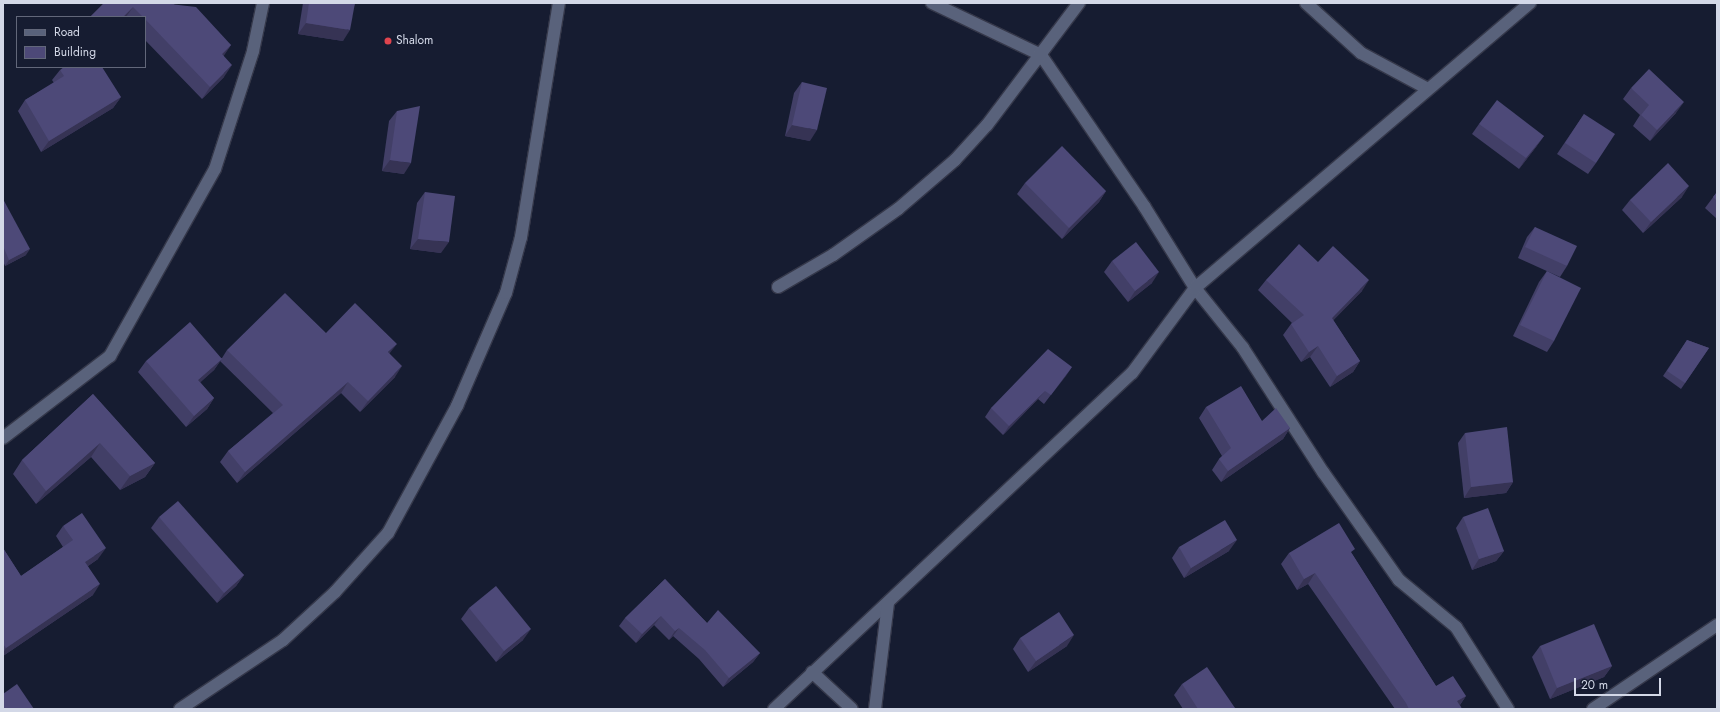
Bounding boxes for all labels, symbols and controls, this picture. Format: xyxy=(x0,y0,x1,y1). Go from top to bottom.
legend xyxy=(16,16,146,68)
text: Road xyxy=(54,23,80,41)
place label: Shalom xyxy=(396,34,433,48)
marker: Shalom xyxy=(383,36,393,46)
text: Building xyxy=(54,43,96,61)
scale bar xyxy=(1576,670,1663,696)
text: 20 m xyxy=(1581,676,1608,694)

